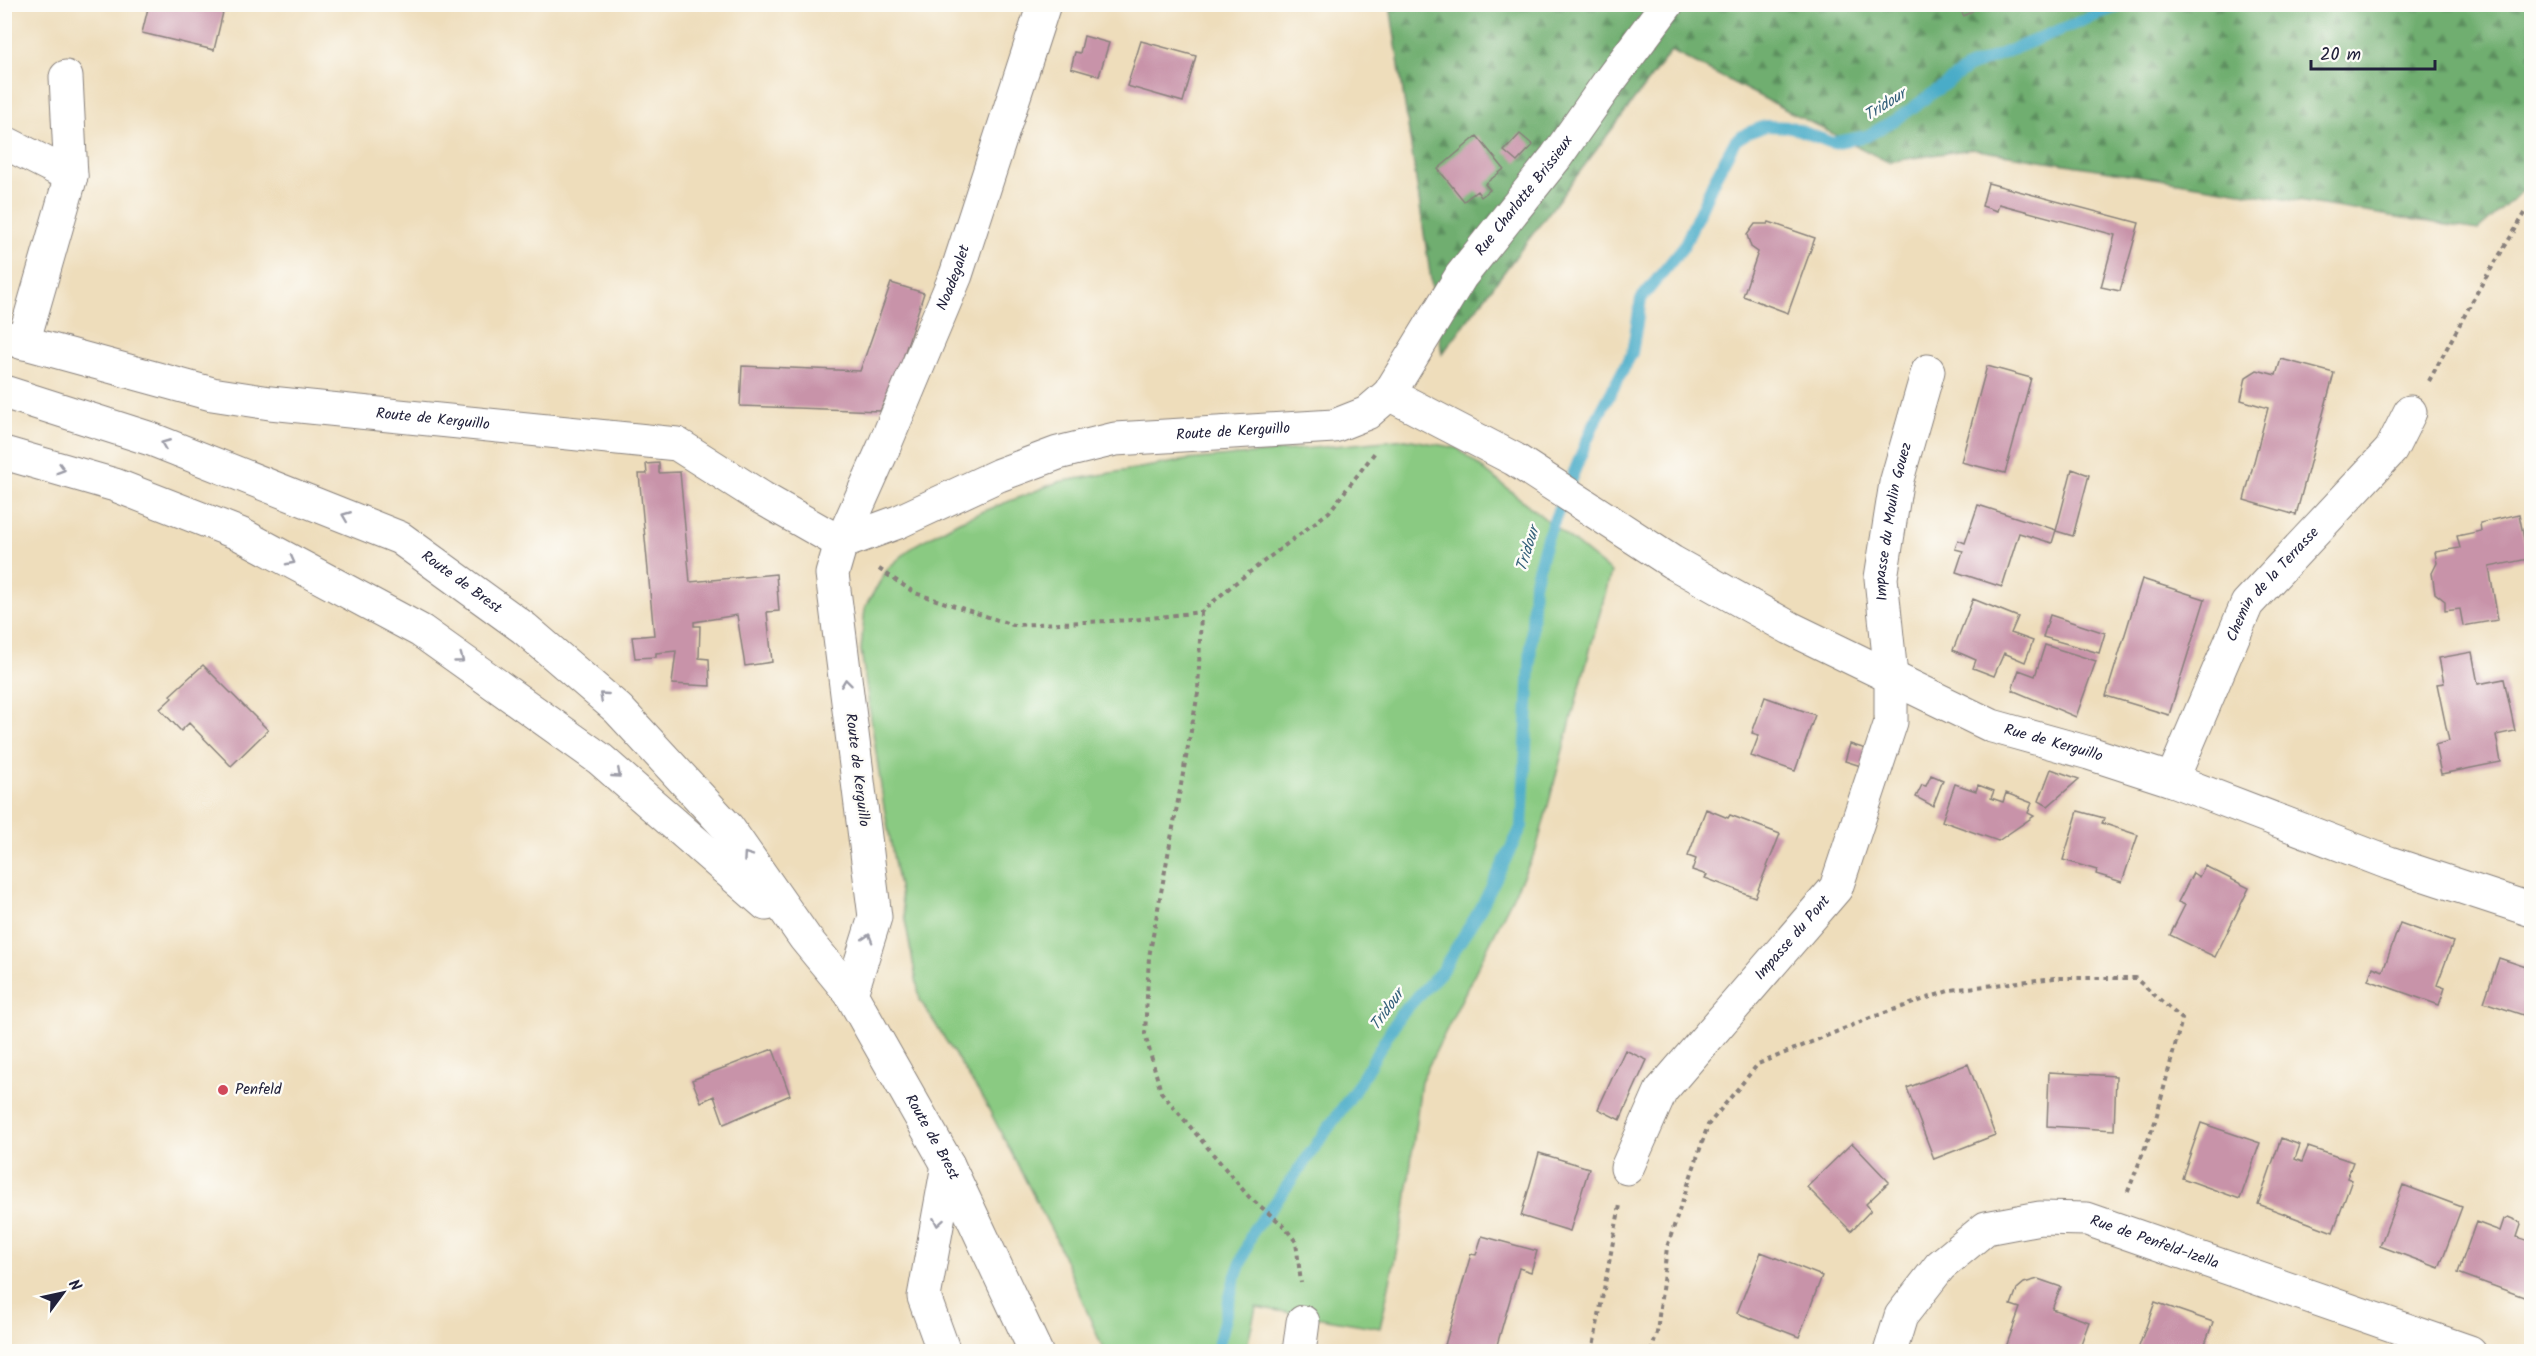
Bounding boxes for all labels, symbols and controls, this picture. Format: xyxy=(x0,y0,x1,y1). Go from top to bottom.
scale bar xyxy=(2311,33,2436,71)
text: 20 m xyxy=(2320,41,2361,70)
water label: Tridour xyxy=(1859,80,1914,128)
street label: Rue Charlotte Brissieux xyxy=(1469,130,1580,261)
street label: Noadegalet xyxy=(930,242,977,314)
street label: Route de Kerguillo xyxy=(375,402,491,437)
street label: Route de Kerguillo xyxy=(1175,417,1291,447)
one-way arrow xyxy=(160,439,170,452)
street label: Impasse du Moulin Gouez xyxy=(1869,439,1919,602)
one-way arrow xyxy=(55,462,66,474)
one-way arrow xyxy=(341,511,352,524)
water label: Tridour xyxy=(1509,520,1548,575)
street label: Chemin de la Terrasse xyxy=(2220,521,2325,646)
street label: Route de Brest xyxy=(416,545,507,620)
one-way arrow xyxy=(285,554,296,565)
one-way arrow xyxy=(453,652,464,663)
one-way arrow xyxy=(840,678,853,688)
one-way arrow xyxy=(599,692,610,703)
street label: Route de Kerguillo xyxy=(838,712,876,828)
street label: Rue de Kerguillo xyxy=(2001,718,2106,769)
one-way arrow xyxy=(610,767,621,778)
one-way arrow xyxy=(743,851,754,862)
street label: Impasse du Pont xyxy=(1749,890,1837,986)
one-way arrow xyxy=(861,933,874,944)
water label: Tridour xyxy=(1363,981,1413,1036)
place label: Penfeld xyxy=(235,1078,282,1102)
marker: Penfeld xyxy=(216,1083,230,1097)
street label: Route de Brest xyxy=(898,1090,966,1184)
street label: Rue de Penfeld-Izella xyxy=(2087,1209,2222,1276)
one-way arrow xyxy=(932,1218,944,1227)
north arrow xyxy=(33,1263,93,1323)
text: N xyxy=(61,1275,88,1297)

